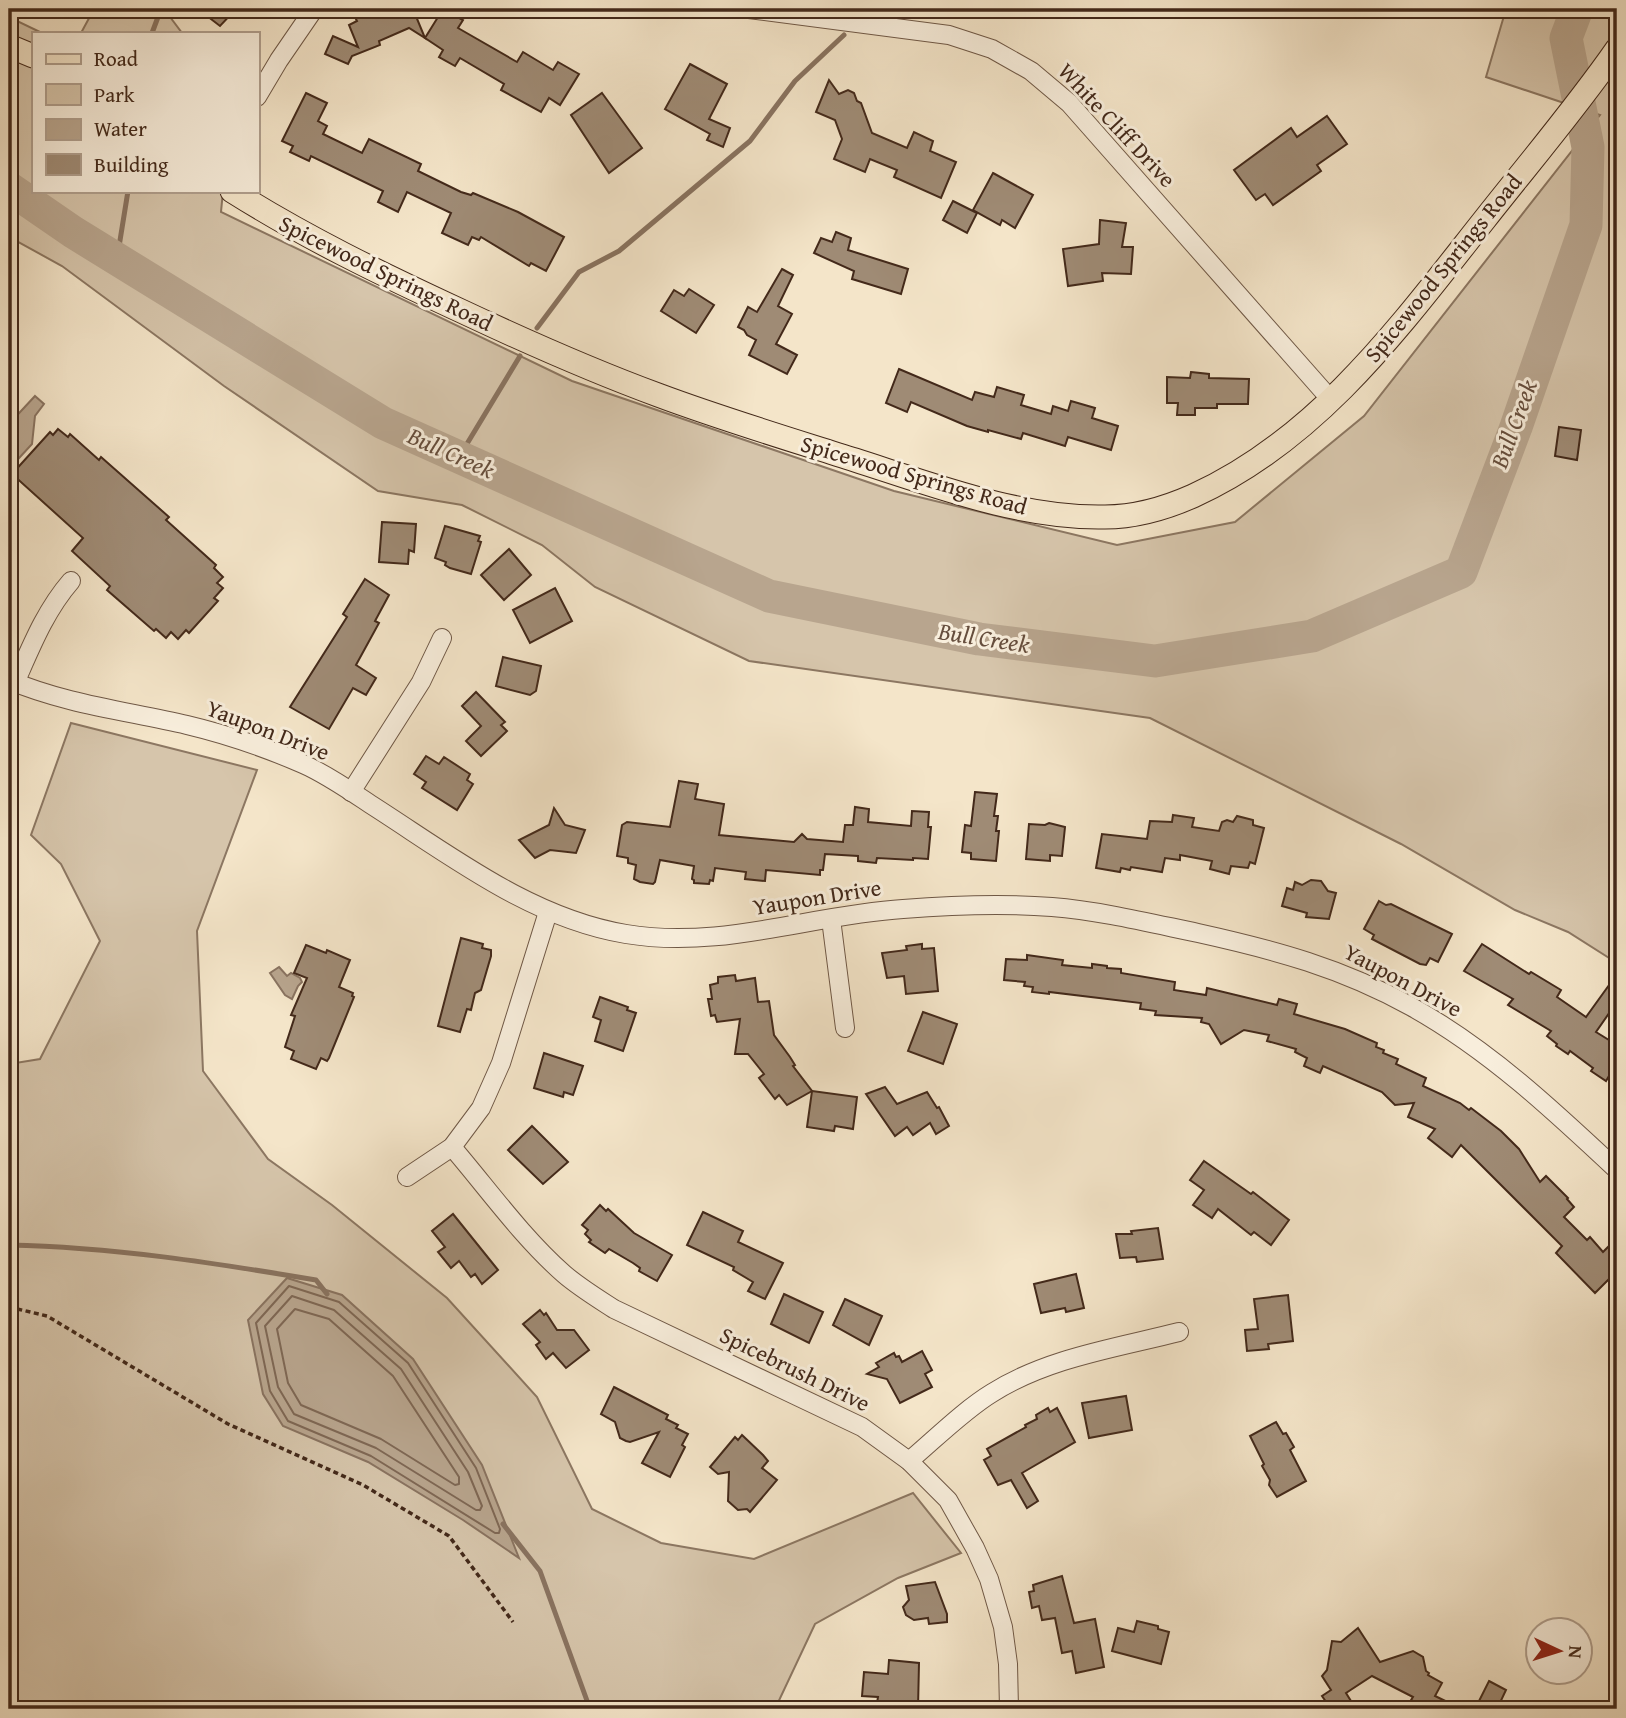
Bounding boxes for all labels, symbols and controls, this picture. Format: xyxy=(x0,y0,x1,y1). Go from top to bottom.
legend xyxy=(32,32,259,192)
text: Road xyxy=(94,43,139,74)
street label: White Cliff Drive xyxy=(1051,55,1184,194)
text: Park xyxy=(94,79,135,110)
text: Water xyxy=(94,113,147,144)
text: Building xyxy=(94,149,169,180)
street label: Spicewood Springs Road xyxy=(1356,166,1530,369)
street label: Spicewood Springs Road xyxy=(274,206,499,339)
water label: Bull Creek xyxy=(1481,375,1546,474)
water label: Bull Creek xyxy=(401,418,500,487)
street label: Spicewood Springs Road xyxy=(797,426,1032,523)
water label: Bull Creek xyxy=(935,613,1032,662)
street label: Yaupon Drive xyxy=(202,691,335,768)
street label: Yaupon Drive xyxy=(750,870,883,923)
street label: Yaupon Drive xyxy=(1338,935,1468,1025)
street label: Spicebrush Drive xyxy=(714,1318,876,1419)
north arrow xyxy=(1524,1616,1594,1686)
text: N xyxy=(1562,1645,1590,1660)

